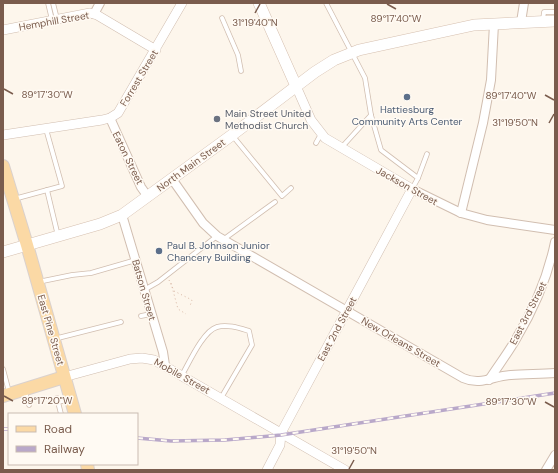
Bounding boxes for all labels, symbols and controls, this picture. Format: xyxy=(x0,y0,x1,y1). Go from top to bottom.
street label: Hemphill Street xyxy=(18,8,90,34)
text: 89°17'40"W xyxy=(371,12,422,25)
text: 31°19'40"N xyxy=(232,16,278,29)
street label: Forrest Street xyxy=(117,47,161,109)
text: 89°17'30"W xyxy=(21,88,73,101)
text: 89°17'40"W xyxy=(486,89,537,102)
marker: Hattiesburg Community Arts Center xyxy=(402,92,412,102)
place label: Hattiesburg Community Arts Center xyxy=(352,103,463,128)
place label: Main Street United Methodist Church xyxy=(225,107,311,132)
marker: Main Street United Methodist Church xyxy=(212,114,222,124)
text: 31°19'50"N xyxy=(492,116,538,129)
street label: Eaton Street xyxy=(110,129,146,187)
street label: North Main Street xyxy=(154,136,228,194)
street label: Jackson Street xyxy=(374,164,440,208)
place label: Paul B. Johnson Junior Chancery Building xyxy=(167,239,270,264)
marker: Paul B. Johnson Junior Chancery Building xyxy=(154,246,164,256)
street label: Batson Street xyxy=(129,258,159,322)
street label: East 3rd Street xyxy=(507,279,550,347)
street label: East Pine Street xyxy=(35,293,67,367)
street label: East 2nd Street xyxy=(315,294,359,364)
street label: New Orleans Street xyxy=(359,314,443,370)
street label: Mobile Street xyxy=(152,355,212,397)
text: 89°17'20"W xyxy=(22,394,73,407)
text: 89°17'30"W xyxy=(485,395,537,408)
legend xyxy=(8,413,138,465)
text: Road xyxy=(44,421,72,437)
text: Railway xyxy=(44,441,85,457)
text: 31°19'50"N xyxy=(331,444,377,457)

